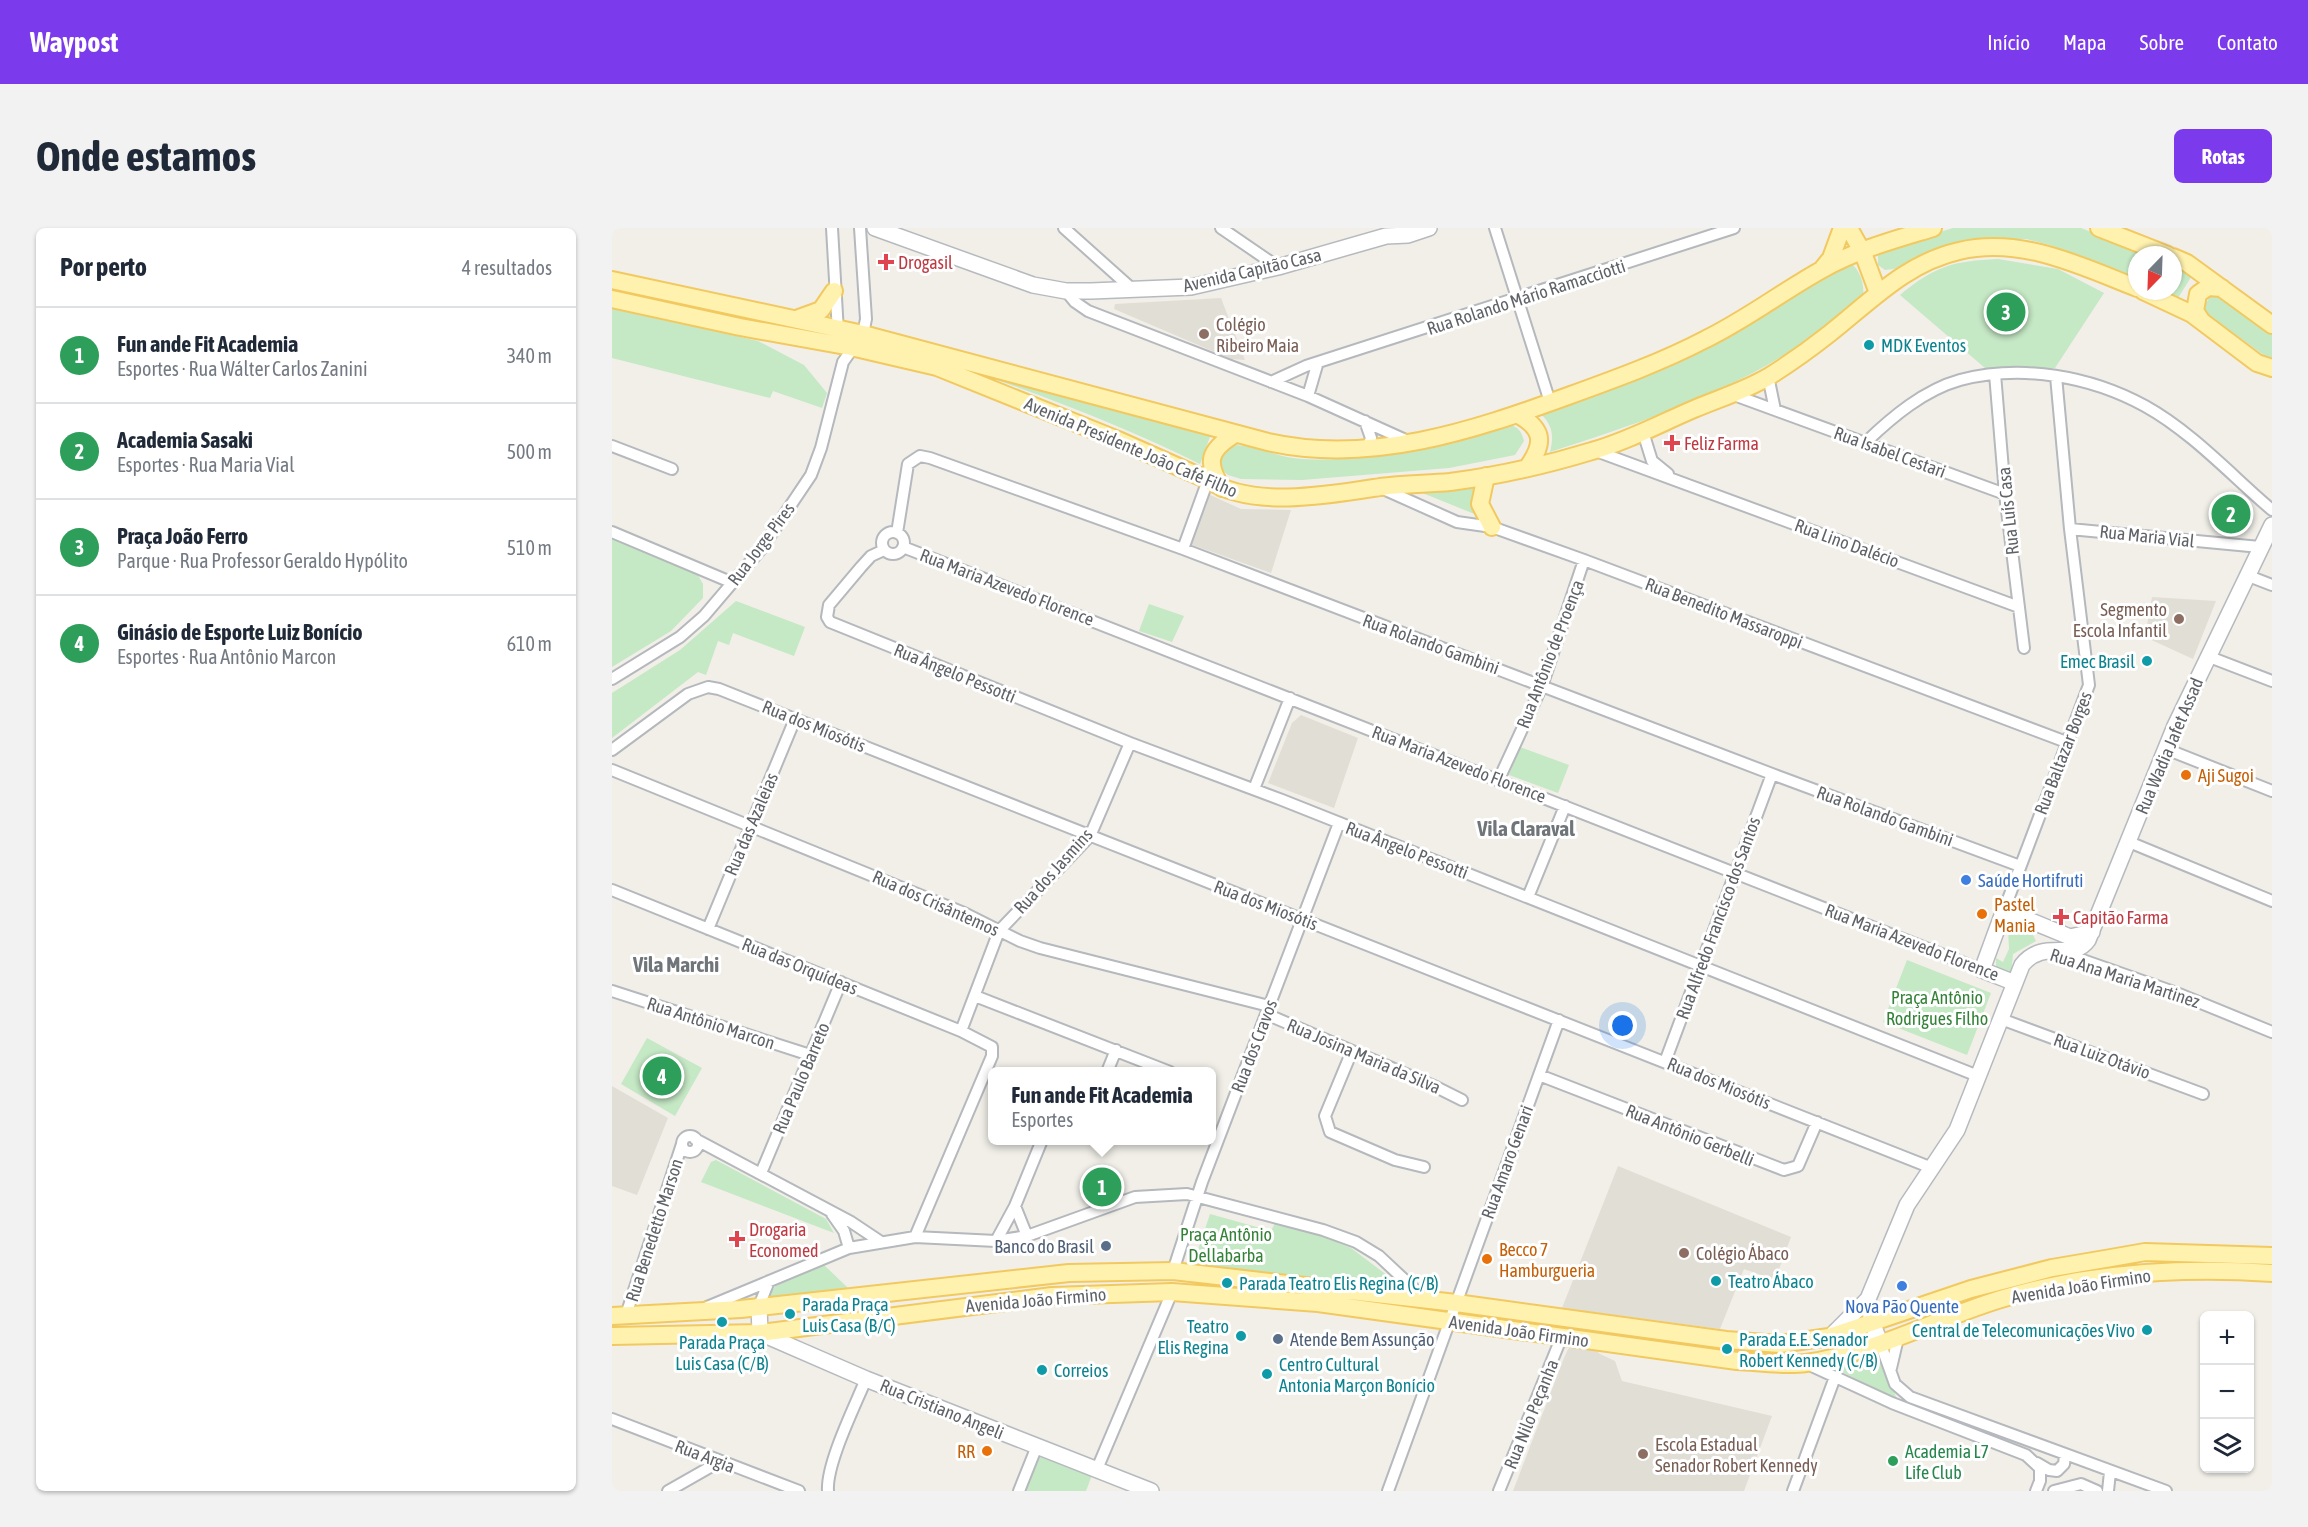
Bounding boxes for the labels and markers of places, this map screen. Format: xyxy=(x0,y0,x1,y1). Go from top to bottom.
place label: Drogasil xyxy=(898,252,953,273)
marker: Drogasil xyxy=(879,255,893,269)
pin: 3 xyxy=(1986,290,2026,334)
place label: Colégio Ribeiro Maia xyxy=(1216,314,1299,356)
marker: Colégio Ribeiro Maia xyxy=(1197,327,1211,341)
place label: MDK Eventos xyxy=(1881,335,1966,356)
marker: MDK Eventos xyxy=(1862,338,1876,352)
place label: Feliz Farma xyxy=(1684,433,1759,454)
marker: Feliz Farma xyxy=(1665,436,1679,450)
pin: 2 xyxy=(2212,492,2250,536)
place label: Segmento Escola Infantil xyxy=(2073,599,2167,641)
marker: Segmento Escola Infantil xyxy=(2172,612,2186,626)
place label: Emec Brasil xyxy=(2060,651,2135,672)
marker: Emec Brasil xyxy=(2140,654,2154,668)
place label: Aji Sugoi xyxy=(2198,765,2254,786)
marker: Aji Sugoi xyxy=(2179,768,2193,782)
place label: Saúde Hortifruti xyxy=(1978,870,2083,891)
marker: Saúde Hortifruti xyxy=(1959,873,1973,887)
place label: Pastel Mania xyxy=(1994,894,2036,936)
marker: Pastel Mania xyxy=(1975,907,1989,921)
place label: Capitão Farma xyxy=(2073,907,2169,928)
marker: Capitão Farma xyxy=(2054,910,2068,924)
pin: 4 xyxy=(643,1054,682,1098)
pin: 1 xyxy=(1082,1164,1122,1210)
place label: Drogaria Economed xyxy=(749,1219,819,1261)
marker: Drogaria Economed xyxy=(730,1232,744,1246)
place label: Banco do Brasil xyxy=(994,1236,1094,1257)
marker: Banco do Brasil xyxy=(1099,1239,1113,1253)
place label: Becco 7 Hamburgueria xyxy=(1499,1239,1595,1281)
place label: Colégio Ábaco xyxy=(1696,1243,1789,1264)
marker: Colégio Ábaco xyxy=(1677,1246,1691,1260)
marker: Becco 7 Hamburgueria xyxy=(1480,1252,1494,1266)
place label: Teatro Ábaco xyxy=(1728,1271,1814,1292)
place label: Parada Teatro Elis Regina (C/B) xyxy=(1239,1273,1439,1294)
marker: Teatro Ábaco xyxy=(1709,1274,1723,1288)
marker: Parada Teatro Elis Regina (C/B) xyxy=(1220,1276,1234,1290)
marker: Nova Pão Quente xyxy=(1895,1279,1909,1293)
place label: Parada Praça Luis Casa (B/C) xyxy=(802,1294,896,1336)
place label: Nova Pão Quente xyxy=(1845,1296,1959,1317)
marker: Parada Praça Luis Casa (B/C) xyxy=(783,1307,797,1321)
marker: Parada Praça Luis Casa (C/B) xyxy=(715,1315,729,1329)
place label: Teatro Elis Regina xyxy=(1157,1316,1229,1358)
place label: Central de Telecomunicações Vivo xyxy=(1912,1320,2135,1341)
marker: Central de Telecomunicações Vivo xyxy=(2140,1323,2154,1337)
marker: Teatro Elis Regina xyxy=(1234,1329,1248,1343)
place label: Atende Bem Assunção xyxy=(1290,1329,1434,1350)
place label: Parada E.E. Senador Robert Kennedy (C/B) xyxy=(1739,1329,1878,1371)
place label: Parada Praça Luis Casa (C/B) xyxy=(675,1332,769,1374)
marker: Atende Bem Assunção xyxy=(1271,1332,1285,1346)
marker: Parada E.E. Senador Robert Kennedy (C/B) xyxy=(1720,1342,1734,1356)
place label: Centro Cultural Antonia Marçon Bonício xyxy=(1279,1354,1435,1396)
place label: Correios xyxy=(1054,1360,1108,1381)
marker: Correios xyxy=(1035,1363,1049,1377)
marker: Centro Cultural Antonia Marçon Bonício xyxy=(1260,1367,1274,1381)
place label: Escola Estadual Senador Robert Kennedy xyxy=(1655,1434,1818,1476)
place label: RR xyxy=(957,1441,975,1462)
place label: Academia L7 Life Club xyxy=(1905,1441,1989,1483)
marker: RR xyxy=(980,1444,994,1458)
marker: Escola Estadual Senador Robert Kennedy xyxy=(1636,1447,1650,1461)
marker: Academia L7 Life Club xyxy=(1886,1454,1900,1468)

